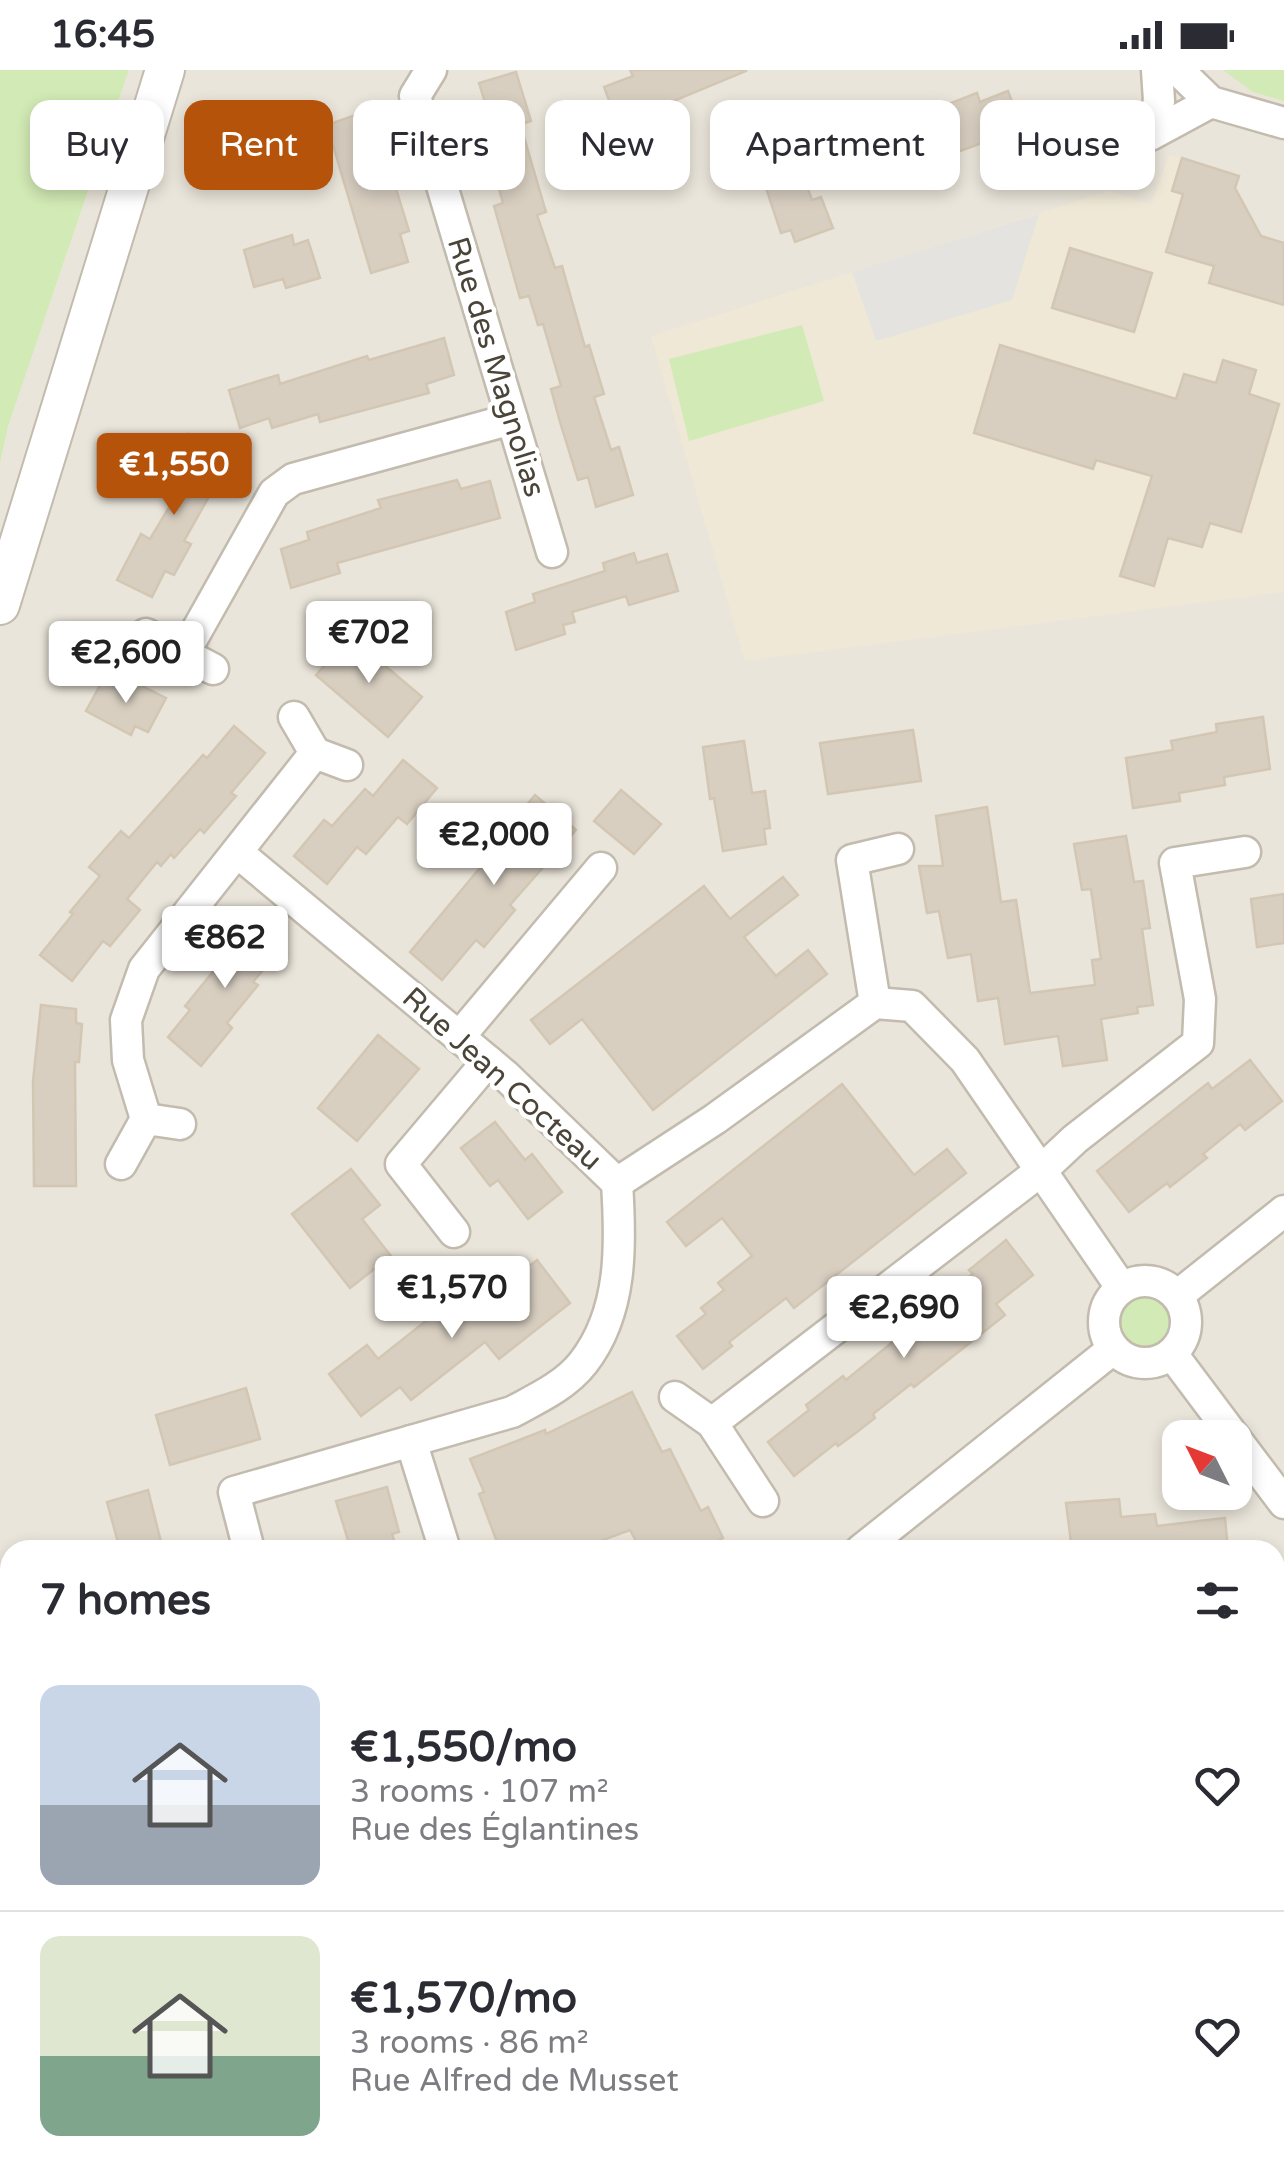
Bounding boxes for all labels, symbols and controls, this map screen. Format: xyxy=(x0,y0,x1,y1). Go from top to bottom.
text: 16:45 xyxy=(50,12,155,58)
chip: Buy xyxy=(30,100,164,190)
chip: Rent xyxy=(184,100,333,190)
chip: Filters xyxy=(353,100,525,190)
chip: New xyxy=(545,100,690,190)
chip: Apartment xyxy=(710,100,960,190)
chip: House xyxy=(980,100,1155,190)
street label: Rue des Magnolias xyxy=(439,232,553,502)
pin: €1,550 xyxy=(93,433,255,518)
text: €1,550 xyxy=(119,446,229,484)
pin: €702 xyxy=(310,601,428,686)
text: €702 xyxy=(328,614,410,652)
pin: €2,600 xyxy=(45,621,207,706)
text: €2,600 xyxy=(71,634,181,672)
pin: €2,000 xyxy=(413,803,575,888)
text: €2,000 xyxy=(439,816,549,854)
pin: €862 xyxy=(166,906,284,991)
text: €862 xyxy=(184,919,266,957)
street label: Rue Jean Cocteau xyxy=(394,980,610,1178)
pin: €1,570 xyxy=(371,1256,533,1341)
text: €1,570 xyxy=(397,1269,507,1307)
pin: €2,690 xyxy=(823,1276,985,1361)
text: €2,690 xyxy=(849,1289,959,1327)
north arrow xyxy=(1162,1420,1252,1510)
map controls xyxy=(1162,1420,1252,1510)
icon: filters xyxy=(1190,1573,1245,1628)
text: 7 homes xyxy=(40,1575,211,1626)
text: €1,550/mo xyxy=(350,1722,577,1773)
icon: home xyxy=(120,1725,240,1845)
icon: heart xyxy=(1190,1758,1245,1813)
text: 3 rooms · 107 m² xyxy=(350,1773,609,1811)
text: Rue des Églantines xyxy=(350,1811,639,1849)
text: €1,570/mo xyxy=(350,1973,577,2024)
icon: home xyxy=(120,1976,240,2096)
icon: heart xyxy=(1190,2009,1245,2064)
text: 3 rooms · 86 m² xyxy=(350,2024,589,2062)
text: Rue Alfred de Musset xyxy=(350,2062,679,2100)

